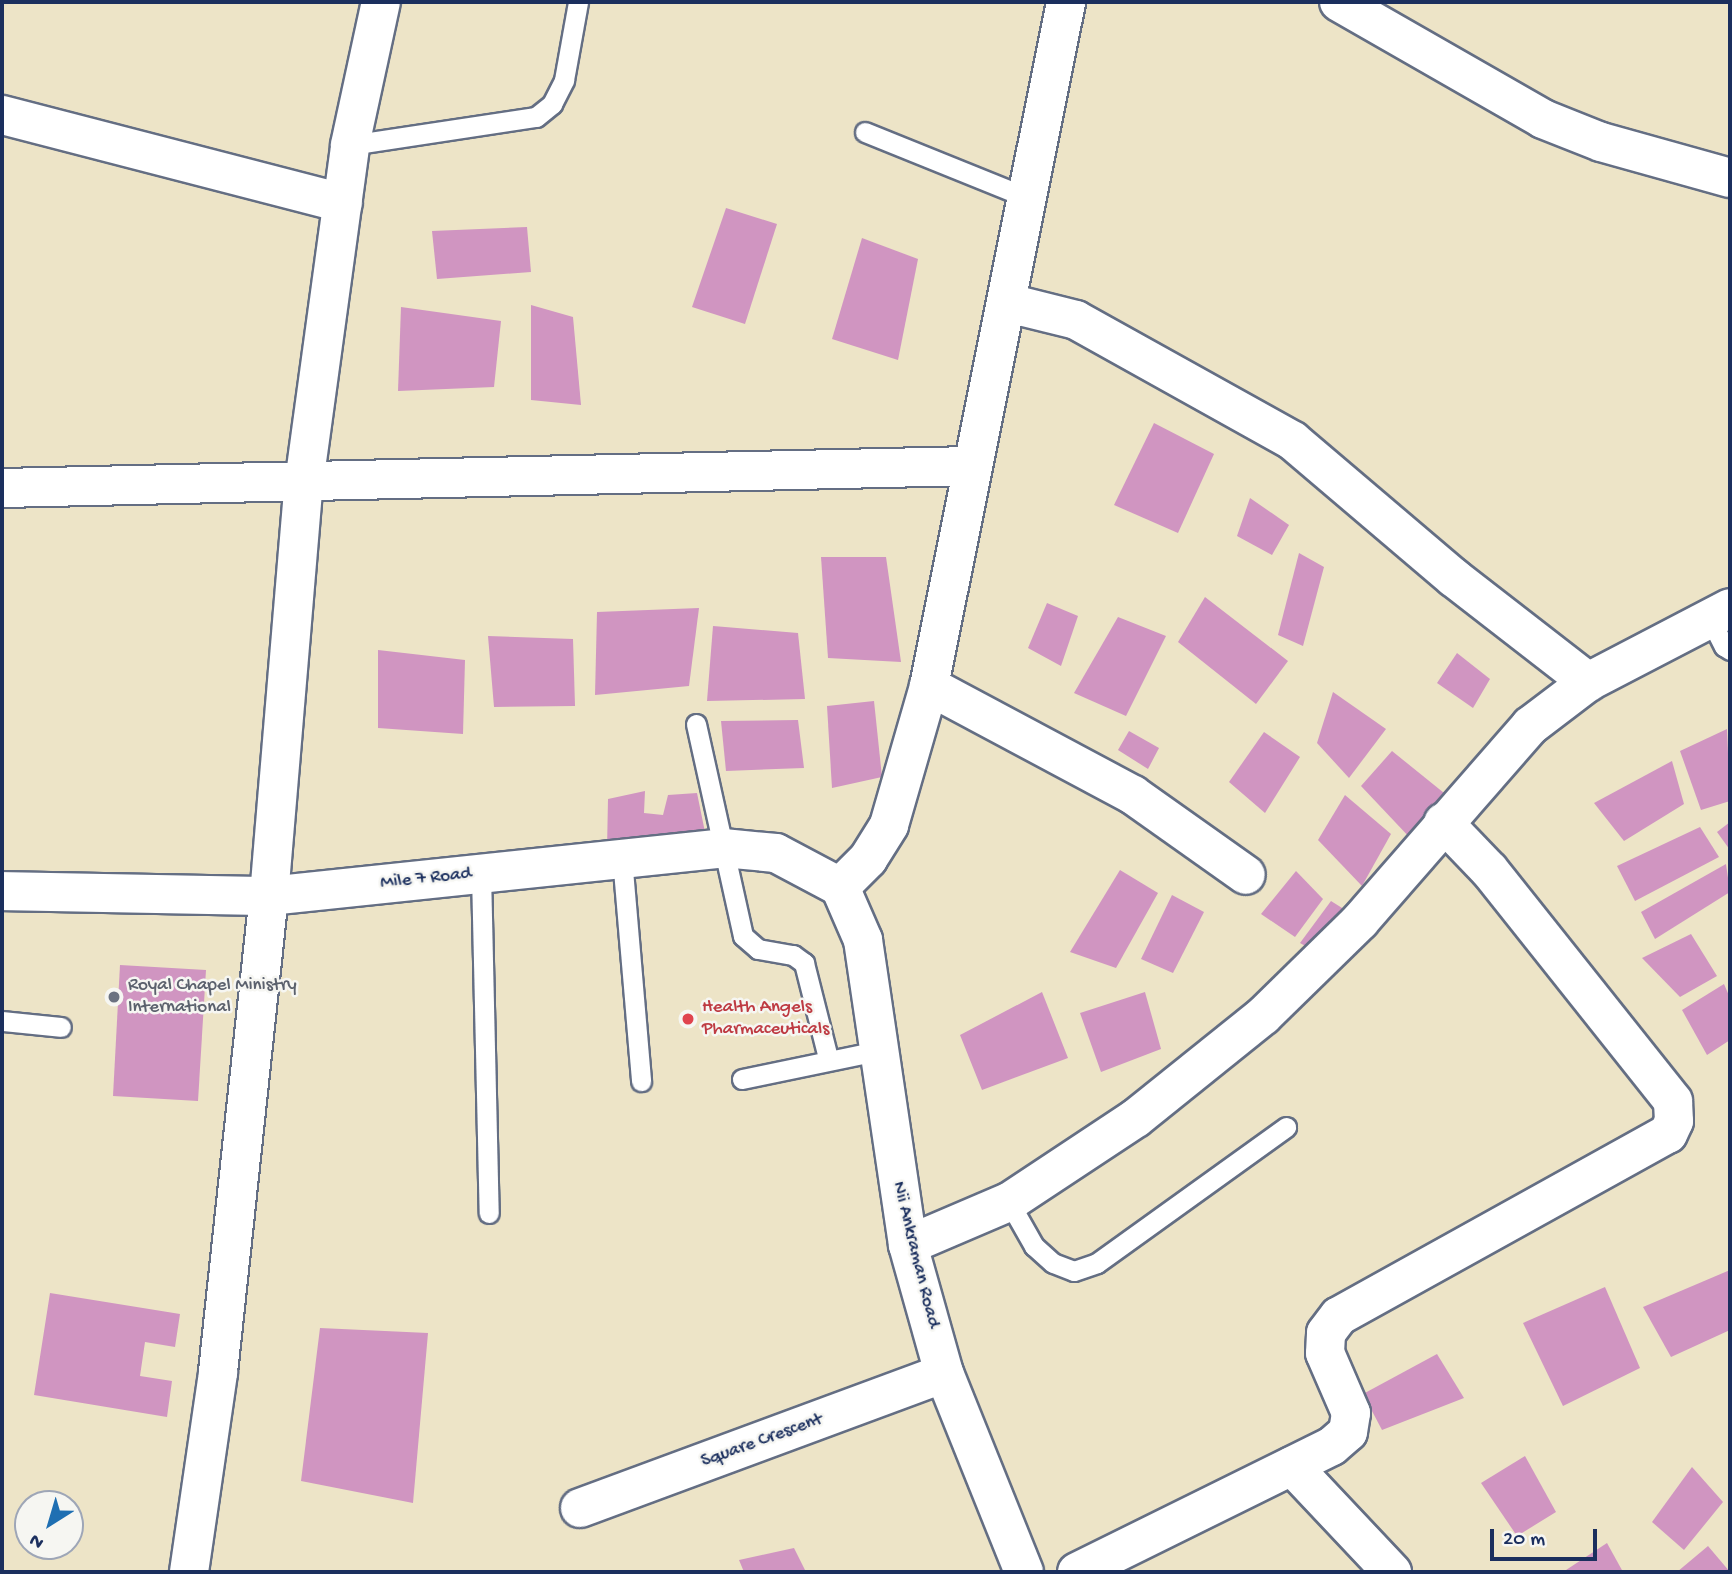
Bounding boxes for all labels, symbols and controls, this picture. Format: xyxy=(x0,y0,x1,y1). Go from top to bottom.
street label: Mile 7 Road xyxy=(379,863,473,895)
place label: Royal Chapel Ministry International xyxy=(128,975,297,1019)
marker: Royal Chapel Ministry International xyxy=(106,989,122,1005)
place label: Health Angels Pharmaceuticals xyxy=(702,997,829,1041)
marker: Health Angels Pharmaceuticals xyxy=(680,1011,696,1027)
street label: Nii Ankraman Road xyxy=(886,1179,944,1331)
street label: Square Crescent xyxy=(698,1408,826,1474)
north arrow xyxy=(14,1490,84,1560)
scale bar xyxy=(1494,1514,1601,1558)
text: N xyxy=(25,1528,49,1553)
text: 20 m xyxy=(1503,1528,1545,1553)

